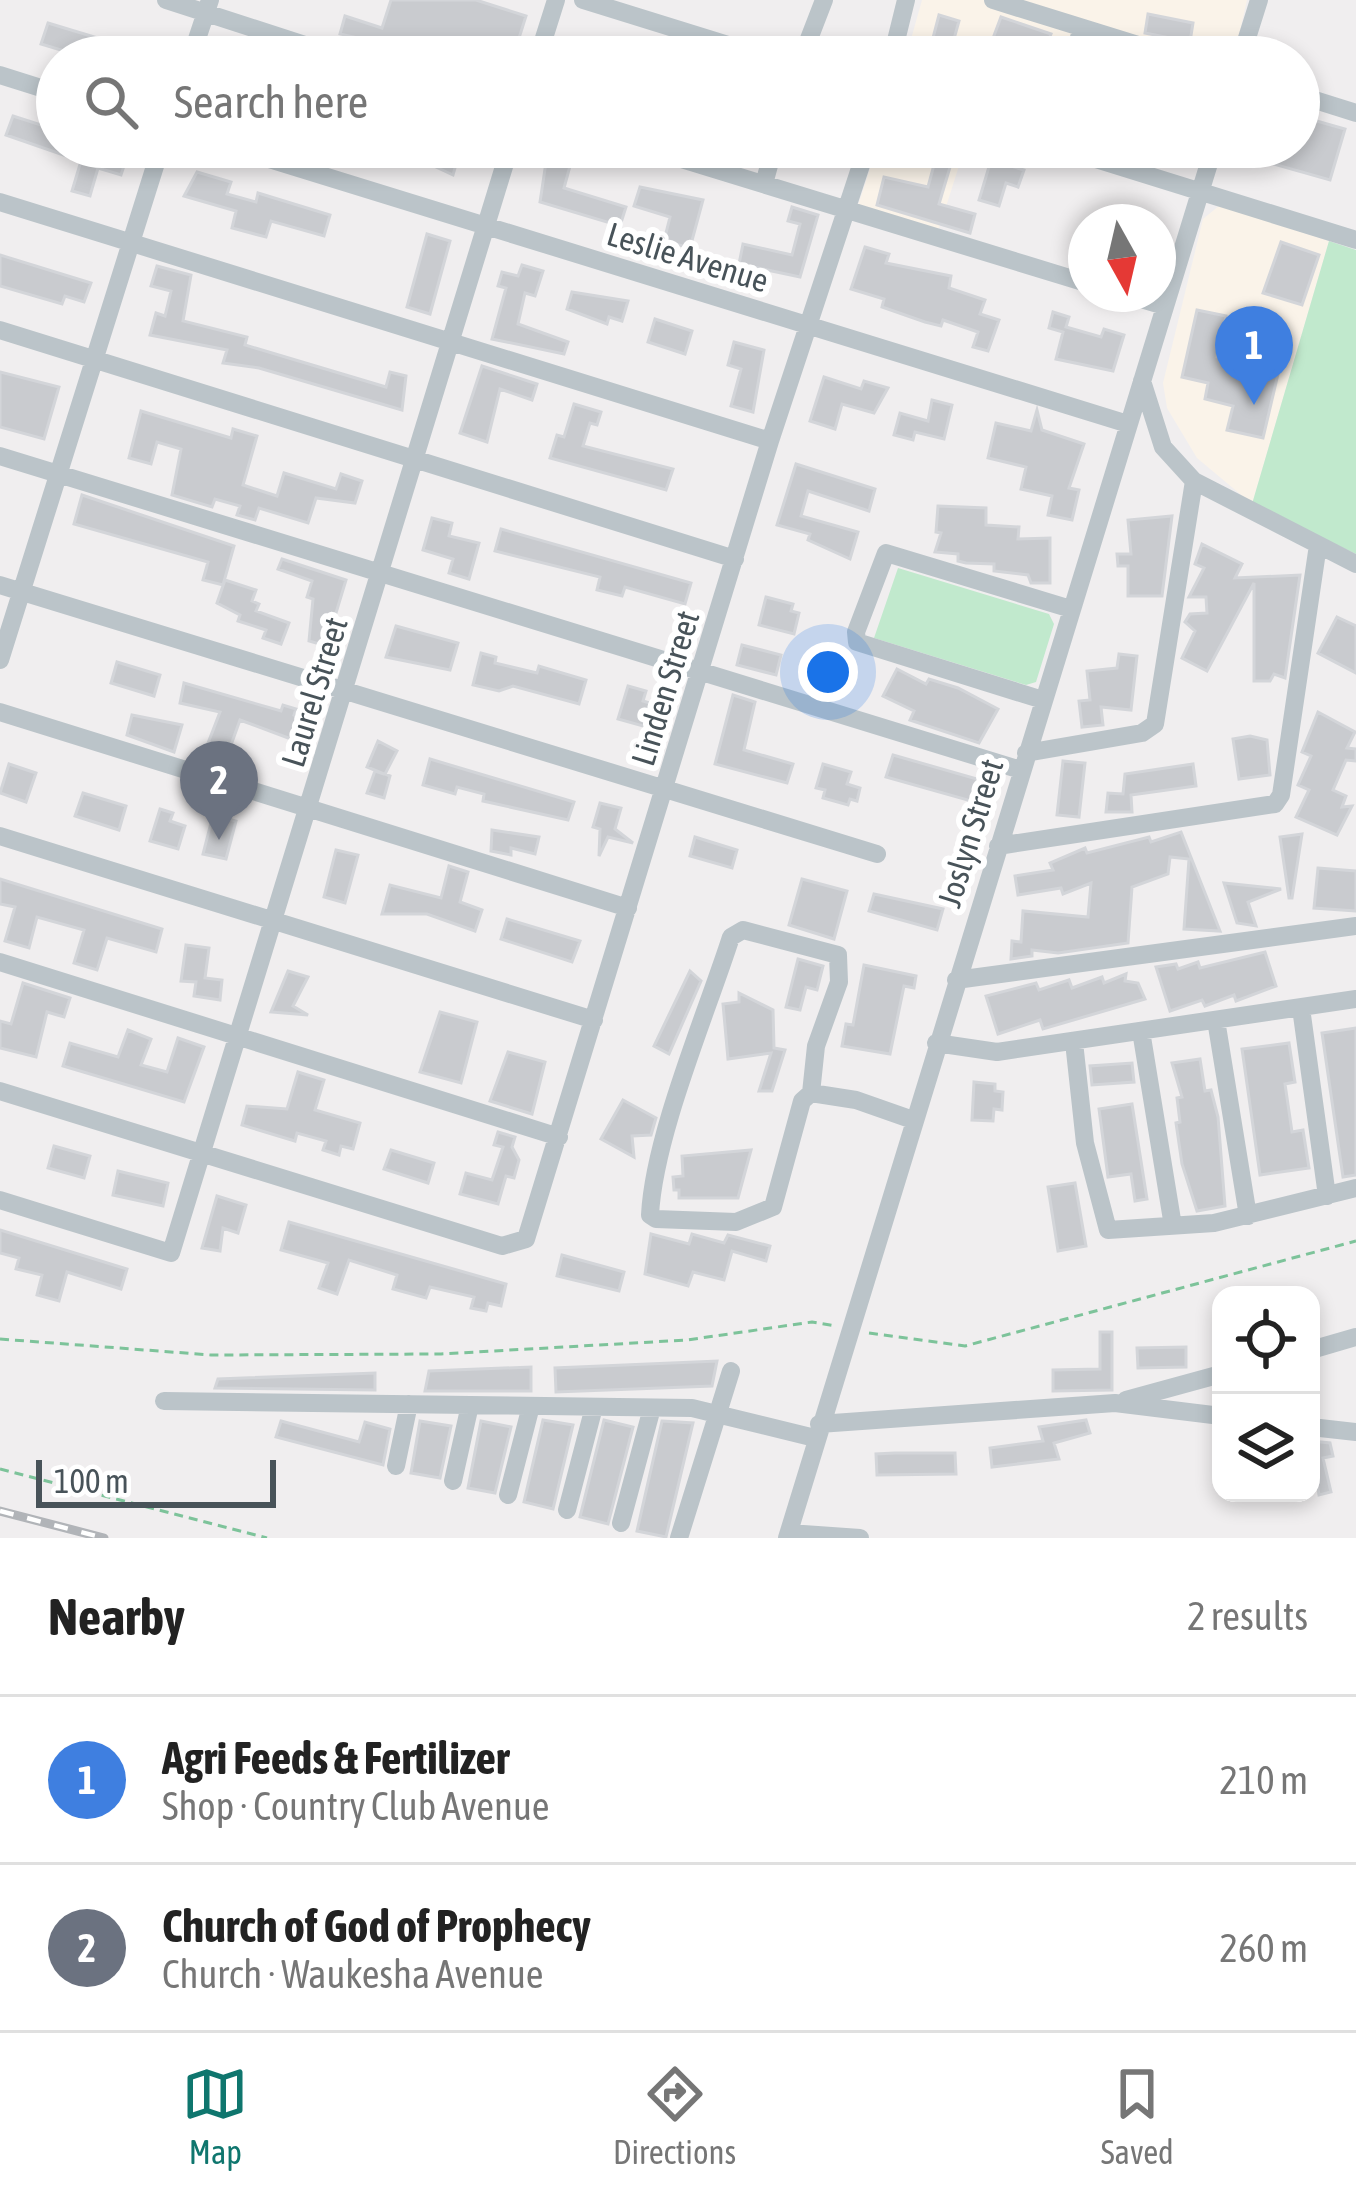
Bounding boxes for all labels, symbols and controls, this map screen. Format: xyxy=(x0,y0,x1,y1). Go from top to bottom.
search box xyxy=(36,36,1320,168)
icon: search xyxy=(78,69,144,135)
text: Search here xyxy=(174,76,368,128)
north arrow xyxy=(1068,204,1176,312)
street label: Leslie Avenue xyxy=(603,214,773,300)
pin: 1 xyxy=(1215,306,1293,405)
street label: Linden Street xyxy=(623,606,707,770)
street label: Laurel Street xyxy=(273,613,355,771)
your location xyxy=(798,642,858,702)
pin: 2 xyxy=(180,741,258,840)
street label: Joslyn Street xyxy=(930,754,1010,912)
map controls xyxy=(1212,1286,1320,1502)
button: locate xyxy=(1212,1286,1320,1394)
button: layers xyxy=(1212,1394,1320,1502)
scale bar xyxy=(36,1454,276,1507)
text: 100 m xyxy=(54,1462,129,1500)
text: Nearby xyxy=(48,1587,185,1646)
text: 2 results xyxy=(1187,1594,1308,1638)
text: Agri Feeds & Fertilizer xyxy=(162,1732,509,1784)
text: 1 xyxy=(78,1758,96,1802)
text: 210 m xyxy=(1220,1758,1308,1802)
text: Shop · Country Club Avenue xyxy=(162,1784,549,1828)
text: Church of God of Prophecy xyxy=(162,1900,591,1952)
text: 2 xyxy=(78,1926,96,1970)
text: 260 m xyxy=(1220,1926,1308,1970)
text: Church · Waukesha Avenue xyxy=(162,1952,543,1996)
tab: Map xyxy=(182,2061,248,2171)
tab: Directions xyxy=(613,2061,736,2171)
tab: Saved xyxy=(1101,2061,1174,2171)

